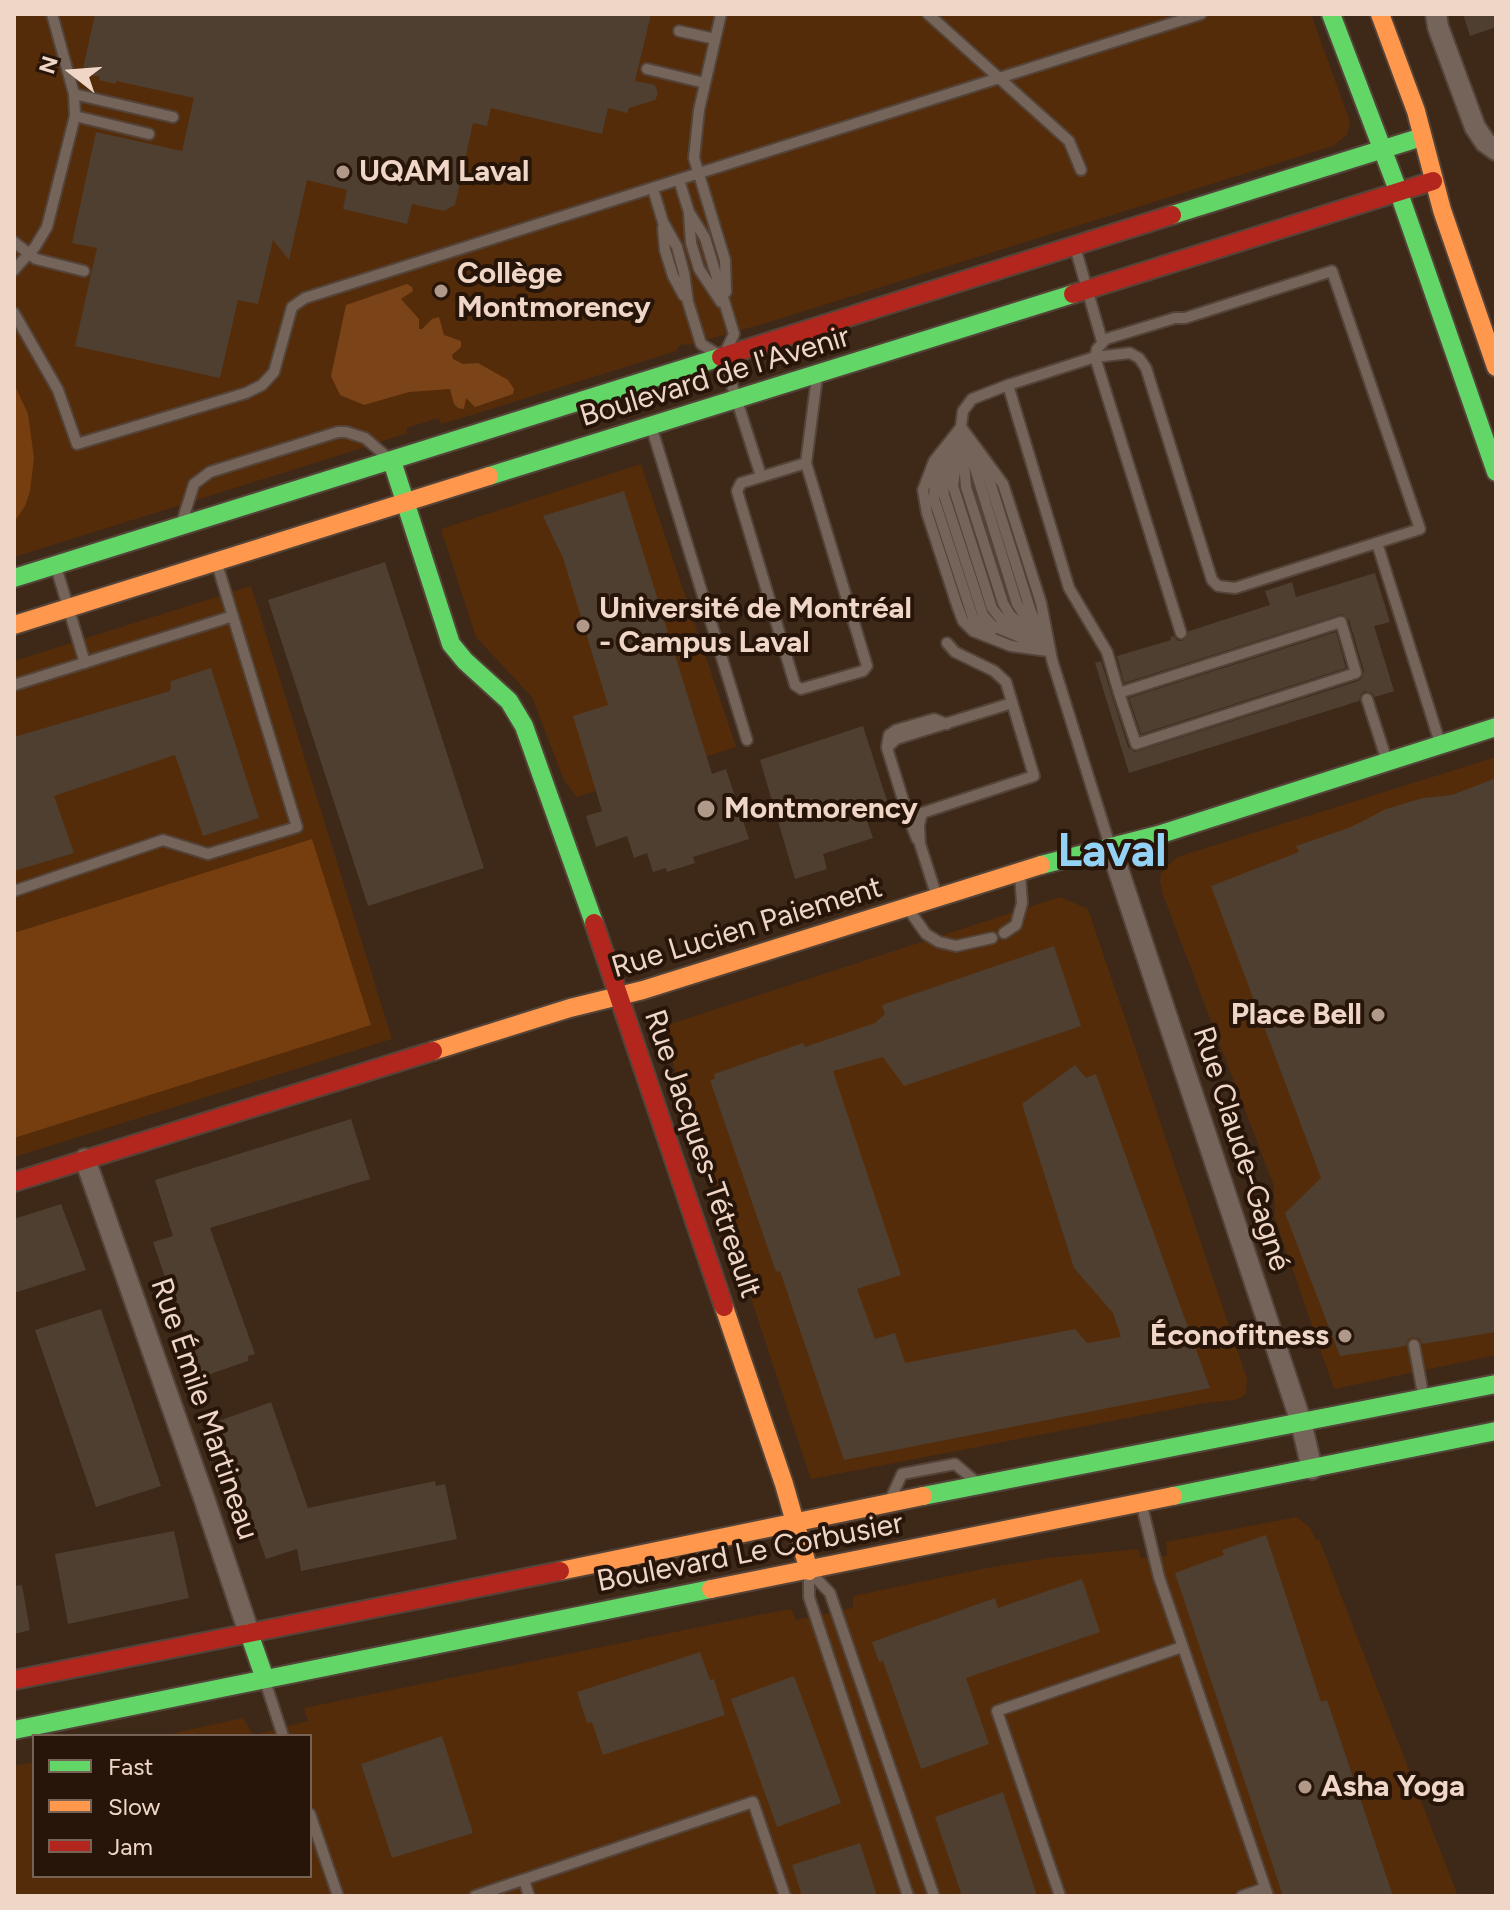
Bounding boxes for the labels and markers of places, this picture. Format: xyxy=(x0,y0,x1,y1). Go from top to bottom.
place label: UQAM Laval xyxy=(359,154,529,190)
marker: UQAM Laval xyxy=(334,163,352,181)
place label: Collège Montmorency xyxy=(457,256,651,326)
marker: Collège Montmorency xyxy=(432,282,450,300)
place label: Université de Montréal - Campus Laval xyxy=(599,591,912,662)
marker: Université de Montréal - Campus Laval xyxy=(574,617,592,635)
place label: Montmorency xyxy=(724,791,918,827)
marker: Montmorency xyxy=(695,798,717,820)
place label: Place Bell xyxy=(1231,997,1362,1033)
marker: Place Bell xyxy=(1369,1006,1387,1024)
place label: Éconofitness xyxy=(1150,1318,1329,1354)
marker: Éconofitness xyxy=(1336,1327,1354,1345)
place label: Asha Yoga xyxy=(1321,1769,1465,1805)
marker: Asha Yoga xyxy=(1296,1778,1314,1796)

